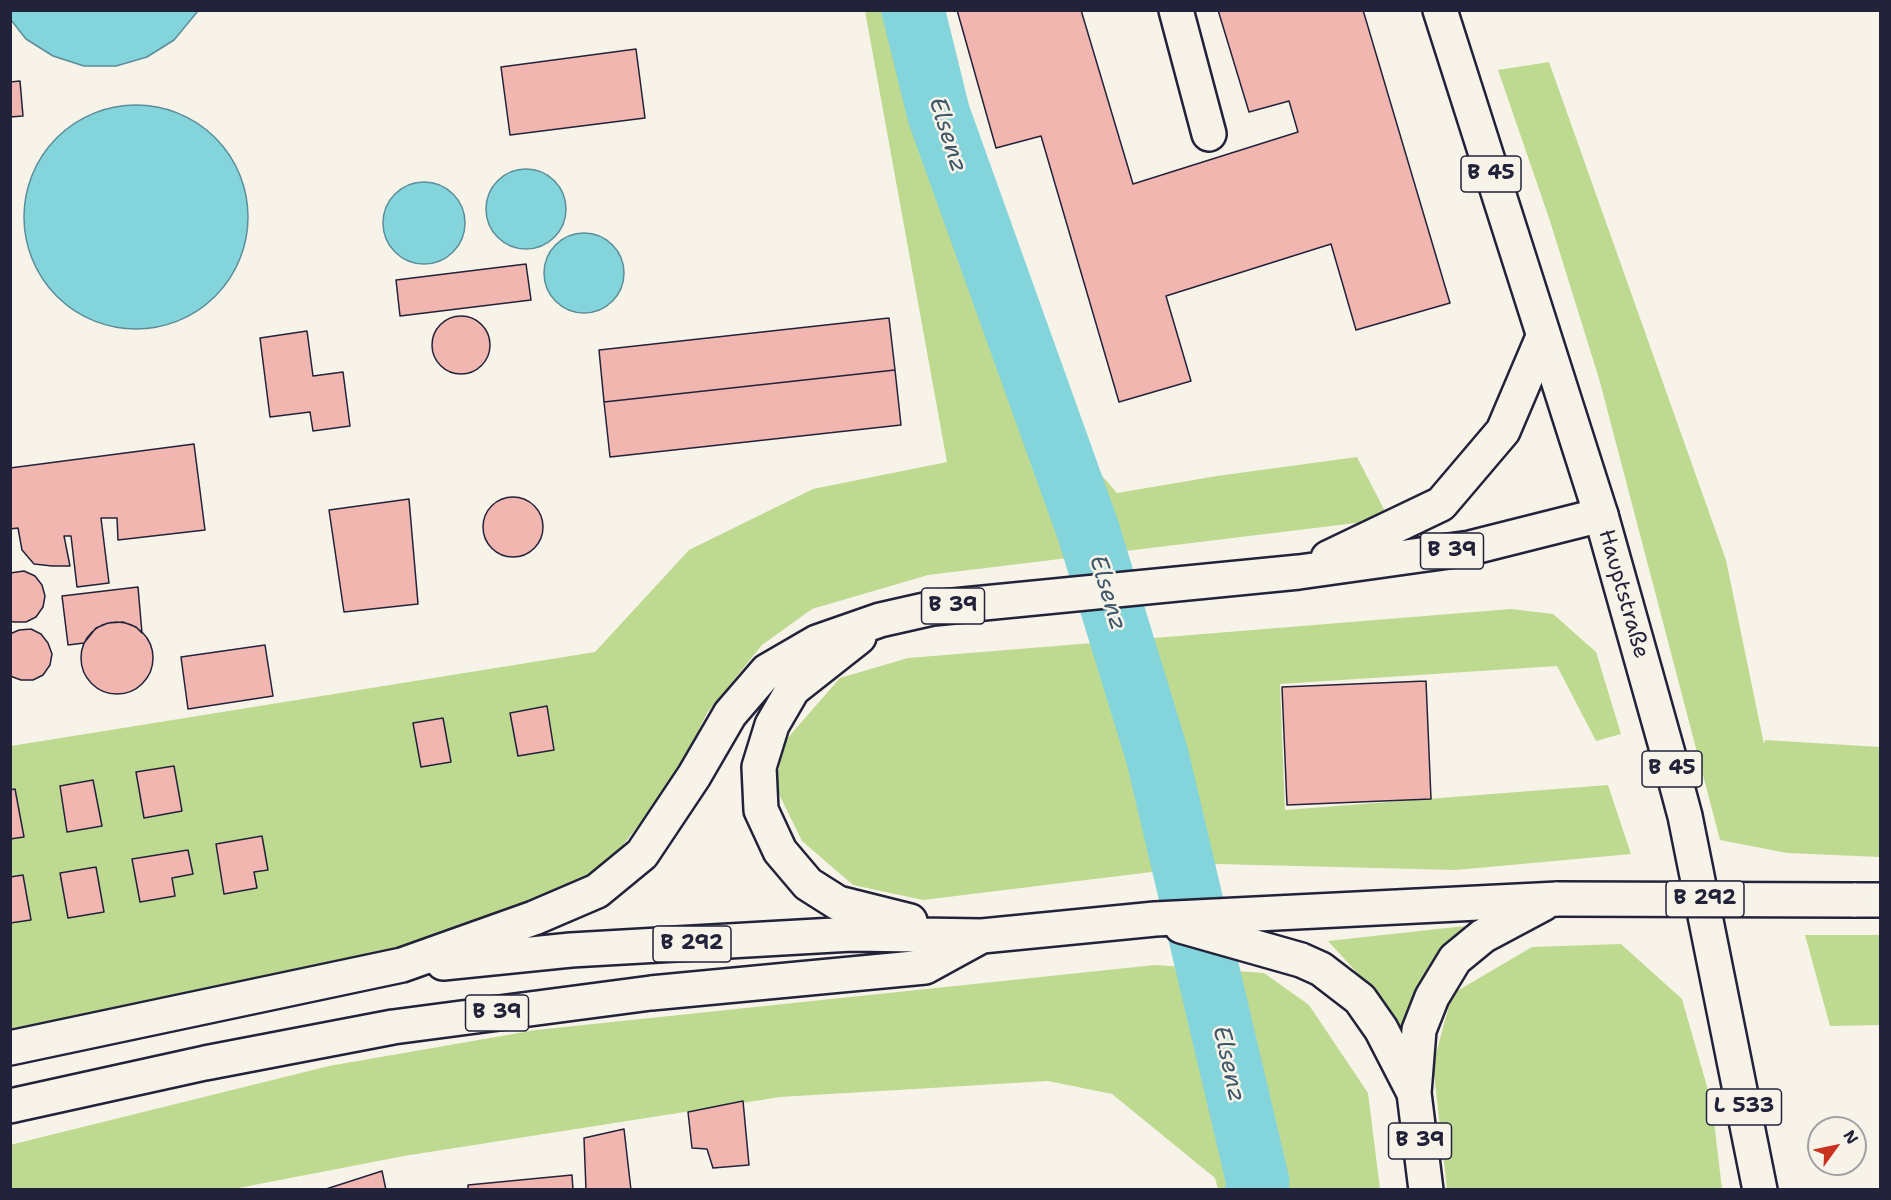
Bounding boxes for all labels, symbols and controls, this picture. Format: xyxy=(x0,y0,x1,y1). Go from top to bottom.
water label: Elsenz xyxy=(921,94,973,176)
road number: B 45 xyxy=(1461,156,1521,192)
street label: Hauptstraße xyxy=(1592,526,1654,662)
road number: B 39 xyxy=(1420,533,1484,569)
water label: Elsenz xyxy=(1082,552,1132,634)
road number: B 39 xyxy=(922,588,984,624)
road number: B 45 xyxy=(1642,751,1702,787)
road number: B 292 xyxy=(1666,881,1744,917)
road number: B 292 xyxy=(653,926,731,962)
road number: B 39 xyxy=(466,995,528,1031)
water label: Elsenz xyxy=(1205,1023,1251,1105)
road number: L 533 xyxy=(1706,1089,1782,1125)
north arrow xyxy=(1807,1116,1867,1176)
road number: B 39 xyxy=(1388,1123,1452,1159)
text: N xyxy=(1839,1126,1863,1148)

